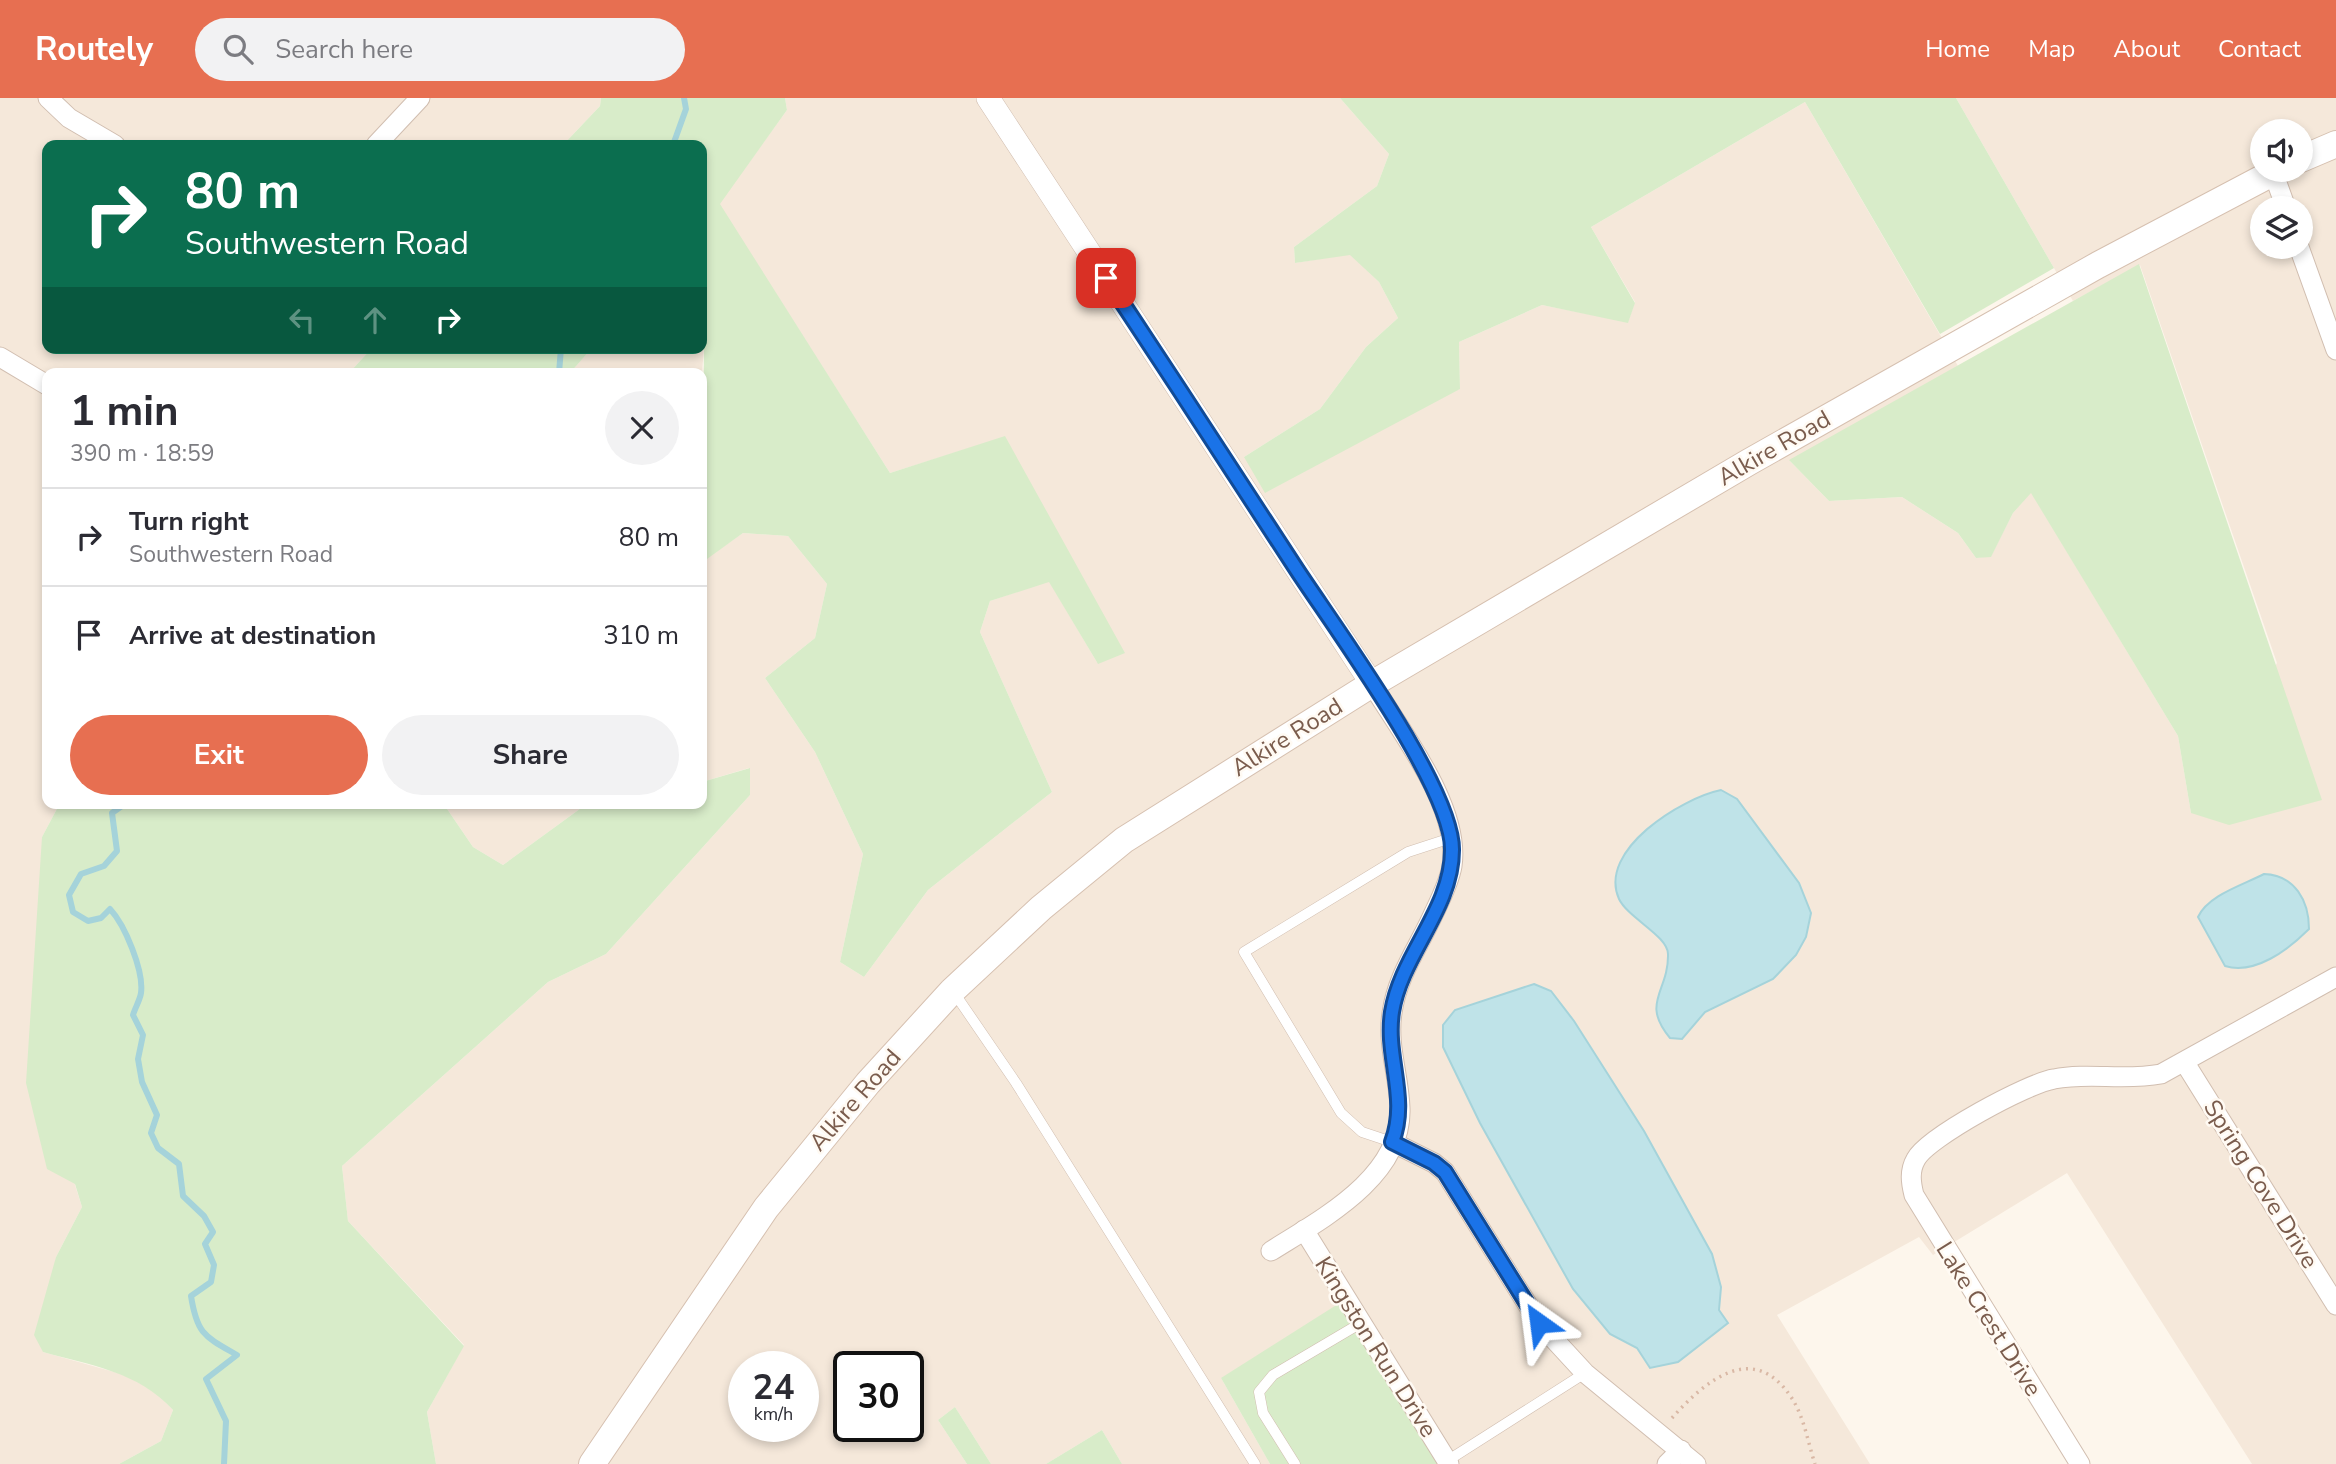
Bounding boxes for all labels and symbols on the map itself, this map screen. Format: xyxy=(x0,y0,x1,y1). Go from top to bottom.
pin xyxy=(1076,248,1136,308)
street label: Alkire Road xyxy=(1712,403,1836,493)
street label: Alkire Road xyxy=(1225,690,1349,784)
street label: Alkire Road xyxy=(802,1042,908,1158)
street label: Spring Cove Drive xyxy=(2196,1094,2326,1274)
street label: Lake Crest Drive xyxy=(1929,1236,2049,1402)
street label: Kingston Run Drive xyxy=(1307,1251,1445,1443)
position arrow xyxy=(1502,1286,1576,1360)
speed limit sign: 30 xyxy=(833,1351,924,1442)

